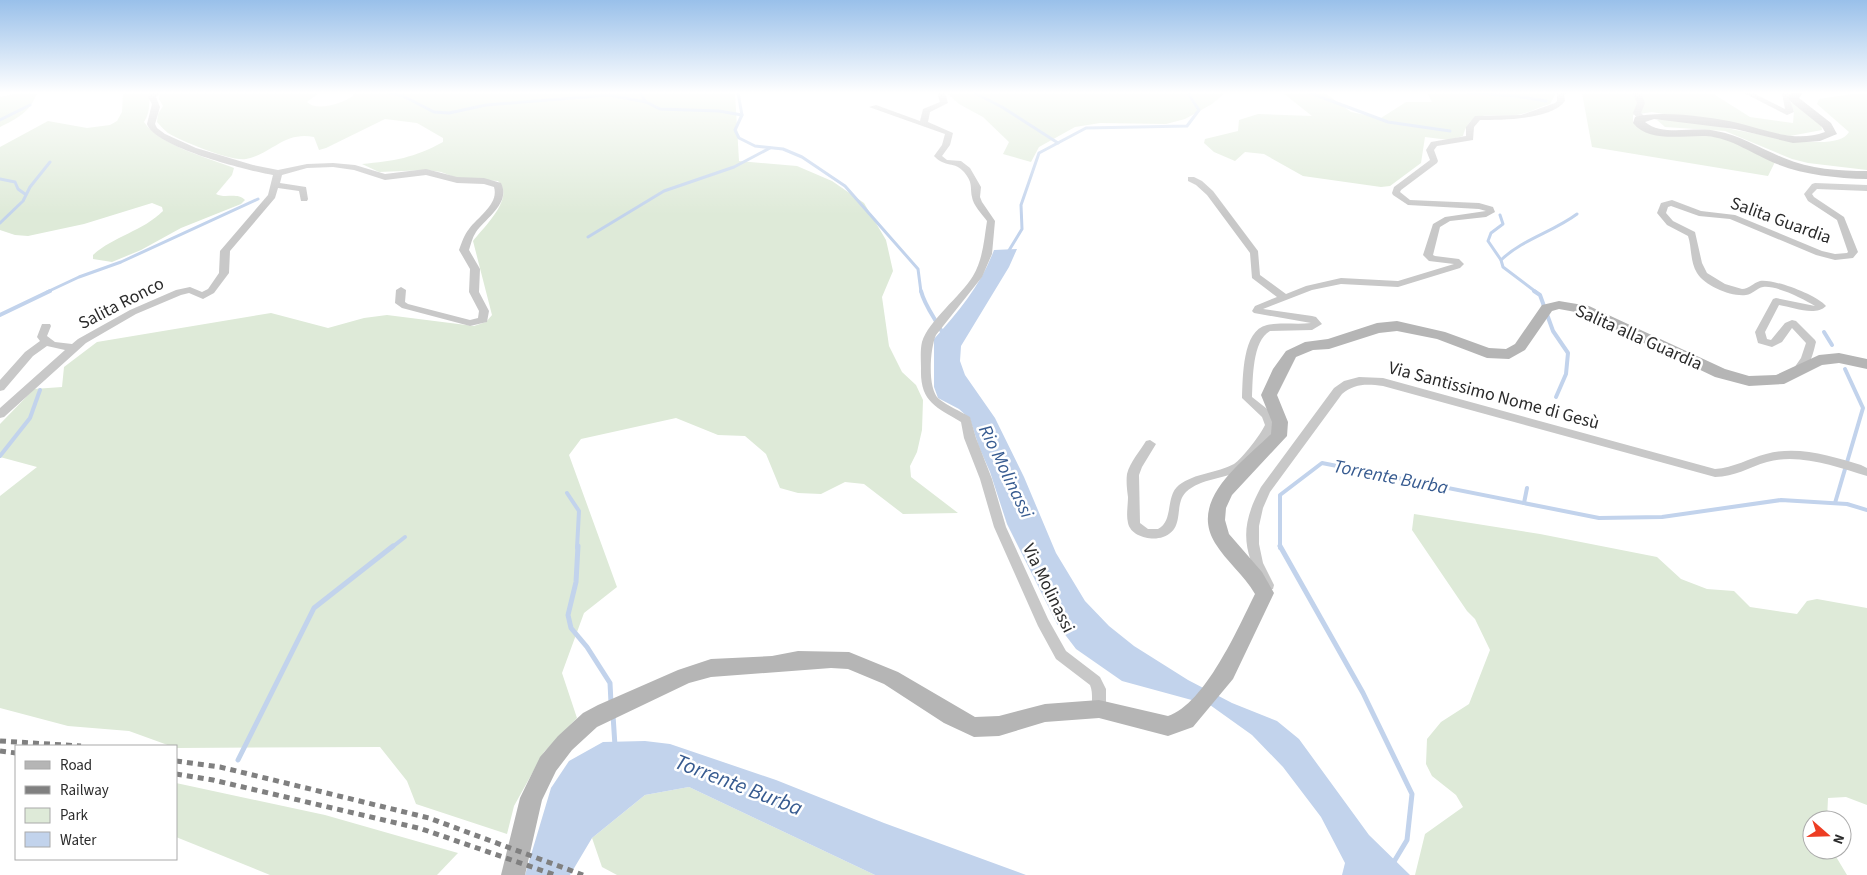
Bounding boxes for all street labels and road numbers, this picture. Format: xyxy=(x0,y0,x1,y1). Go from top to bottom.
street label: Salita Guardia xyxy=(1727,191,1835,250)
street label: Salita Ronco xyxy=(74,271,168,336)
street label: Salita alla Guardia xyxy=(1571,298,1706,377)
street label: Via Santissimo Nome di Gesù xyxy=(1386,355,1602,436)
street label: Via Molinassi xyxy=(1016,539,1081,637)

